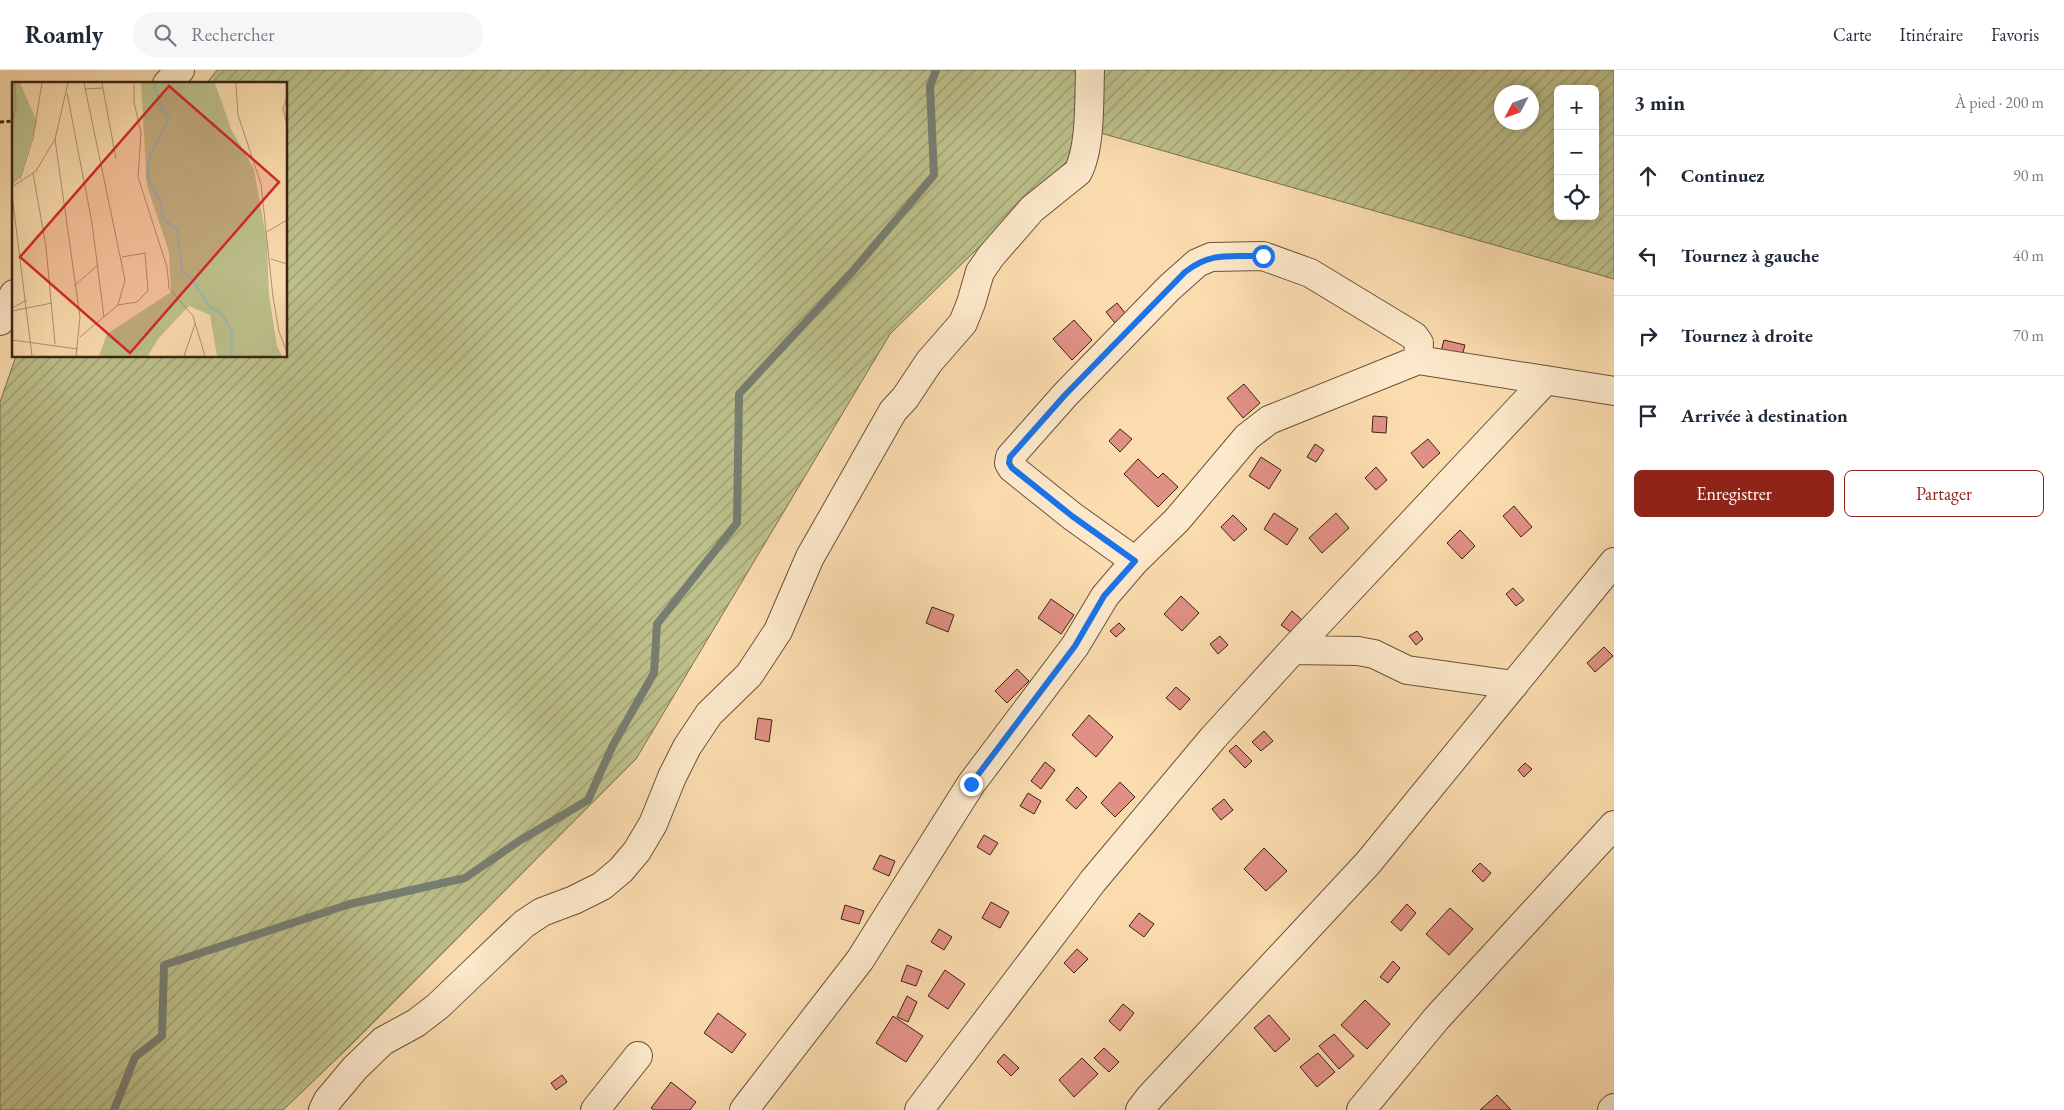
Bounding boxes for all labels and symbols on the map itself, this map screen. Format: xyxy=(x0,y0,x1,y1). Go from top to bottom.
inset map xyxy=(12,82,288,358)
north arrow xyxy=(1494,85,1539,130)
route start xyxy=(1252,245,1275,268)
route end xyxy=(960,773,983,796)

